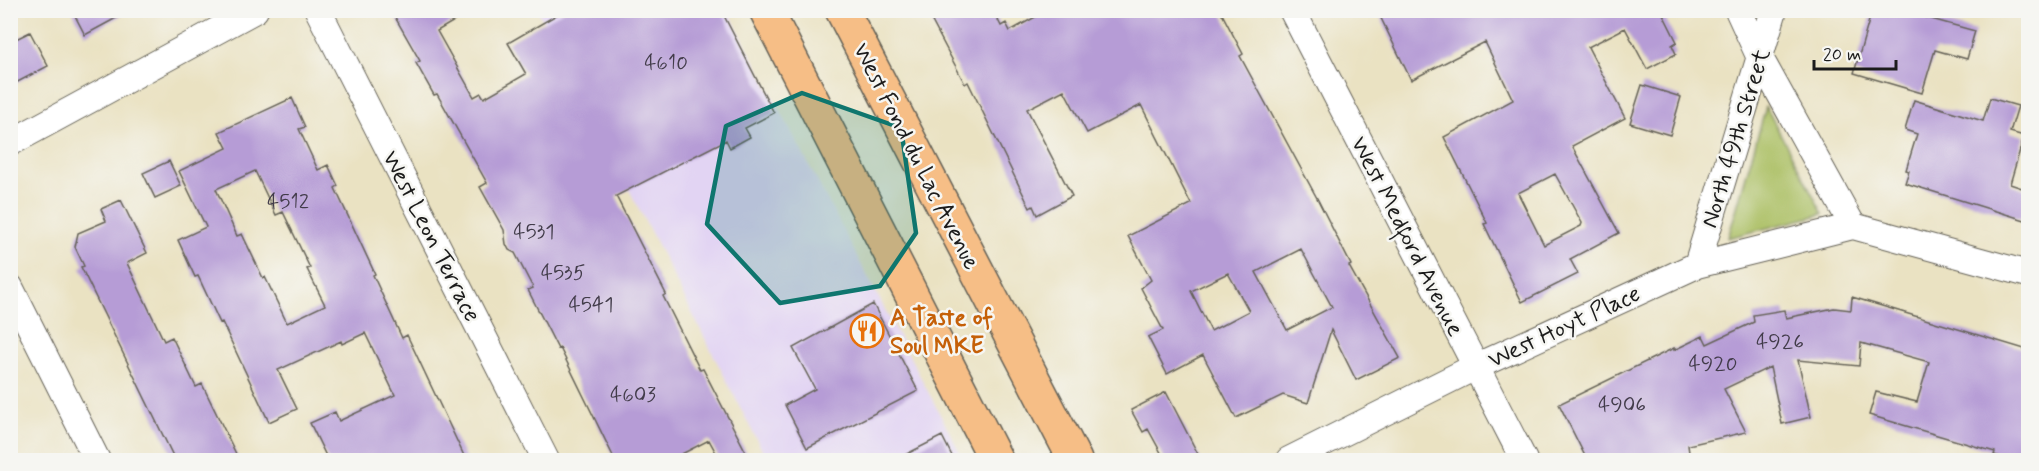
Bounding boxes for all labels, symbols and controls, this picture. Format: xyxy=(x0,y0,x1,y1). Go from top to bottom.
scale bar xyxy=(1814,33,1896,71)
street label: West Fond du Lac Avenue xyxy=(845,38,986,275)
text: 20 m xyxy=(1823,43,1861,67)
street label: North 49th Street xyxy=(1694,45,1778,232)
house number: 4610 xyxy=(644,49,688,77)
street label: West Medford Avenue xyxy=(1341,132,1471,343)
street label: West Leon Terrace xyxy=(374,146,487,328)
house number: 4512 xyxy=(267,188,309,216)
house number: 4531 xyxy=(513,218,555,246)
house number: 4535 xyxy=(541,259,585,287)
street label: West Hoyt Place xyxy=(1484,279,1646,376)
house number: 4541 xyxy=(568,291,614,319)
place label: A Taste of Soul MKE xyxy=(890,303,993,362)
restaurant icon: A Taste of Soul MKE xyxy=(849,313,885,349)
house number: 4926 xyxy=(1756,328,1804,356)
house number: 4920 xyxy=(1689,350,1738,378)
house number: 4603 xyxy=(610,381,656,409)
house number: 4906 xyxy=(1598,391,1646,419)

